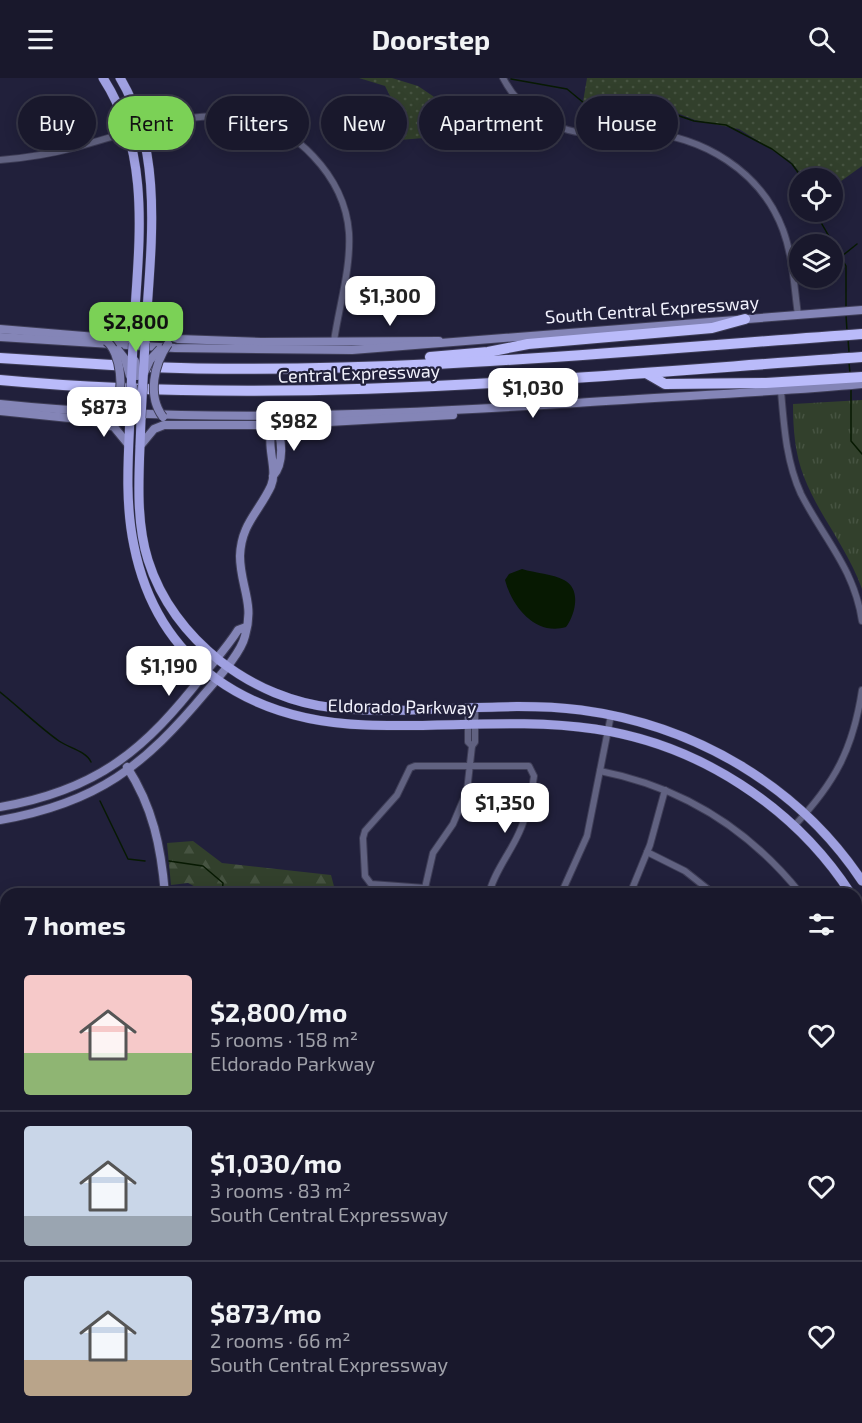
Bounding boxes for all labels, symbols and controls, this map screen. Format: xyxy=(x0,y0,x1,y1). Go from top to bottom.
icon: menu xyxy=(24,23,57,56)
text: Doorstep xyxy=(372,23,490,55)
icon: search xyxy=(805,23,838,56)
chip: Buy xyxy=(18,96,96,150)
chip: Rent xyxy=(108,96,194,150)
chip: Filters xyxy=(206,96,309,150)
chip: New xyxy=(321,96,407,150)
chip: Apartment xyxy=(419,96,564,150)
chip: House xyxy=(576,96,678,150)
map controls xyxy=(789,168,843,288)
button: locate xyxy=(789,168,843,222)
button: layers xyxy=(789,234,843,288)
pin: $1,300 xyxy=(341,276,439,327)
text: $1,300 xyxy=(359,283,421,307)
street label: South Central Expressway xyxy=(544,291,760,327)
pin: $2,800 xyxy=(87,302,185,353)
text: $2,800 xyxy=(103,309,169,333)
street label: Central Expressway xyxy=(277,359,441,387)
pin: $1,030 xyxy=(484,368,582,419)
text: $1,030 xyxy=(502,375,564,399)
pin: $873 xyxy=(68,387,140,438)
text: $873 xyxy=(81,394,127,418)
pin: $982 xyxy=(258,401,330,452)
text: $982 xyxy=(270,408,318,432)
pin: $1,190 xyxy=(120,646,218,697)
text: $1,190 xyxy=(140,653,198,677)
street label: Eldorado Parkway xyxy=(328,694,477,718)
pin: $1,350 xyxy=(456,783,554,834)
text: $1,350 xyxy=(475,790,535,814)
icon: filters xyxy=(805,908,838,941)
text: 7 homes xyxy=(24,909,126,940)
text: $2,800/mo xyxy=(210,996,347,1027)
icon: home xyxy=(72,999,144,1071)
icon: heart xyxy=(805,1019,838,1052)
text: 5 rooms · 158 m² xyxy=(210,1027,358,1051)
text: Eldorado Parkway xyxy=(210,1051,375,1075)
text: $1,030/mo xyxy=(210,1147,342,1178)
icon: home xyxy=(72,1150,144,1222)
icon: heart xyxy=(805,1170,838,1203)
text: 3 rooms · 83 m² xyxy=(210,1178,351,1202)
text: South Central Expressway xyxy=(210,1202,448,1226)
text: $873/mo xyxy=(210,1297,322,1328)
icon: home xyxy=(72,1300,144,1372)
icon: heart xyxy=(805,1320,838,1353)
text: 2 rooms · 66 m² xyxy=(210,1328,351,1352)
text: South Central Expressway xyxy=(210,1352,448,1376)

